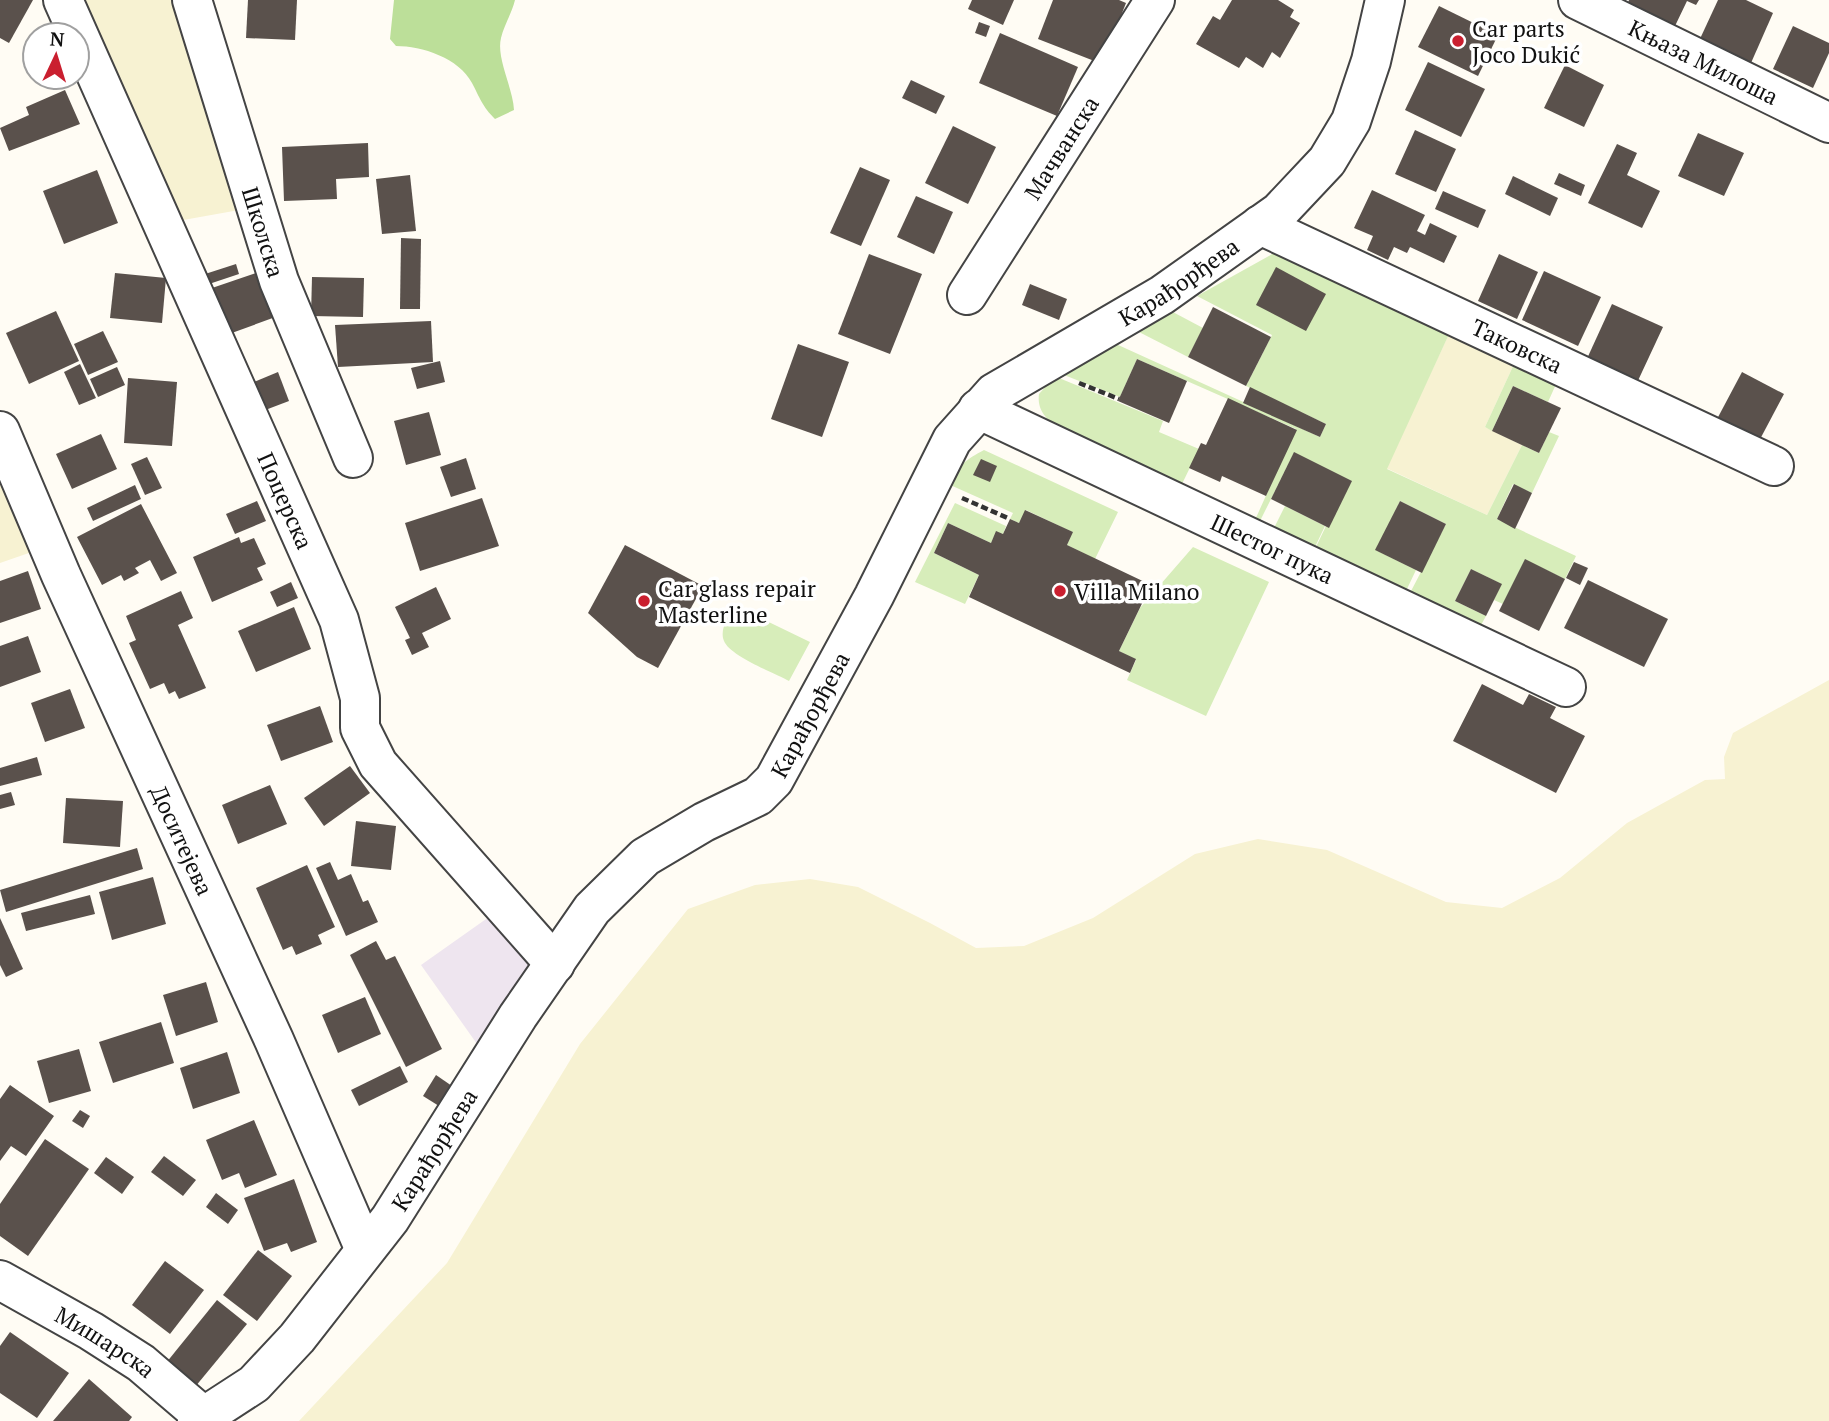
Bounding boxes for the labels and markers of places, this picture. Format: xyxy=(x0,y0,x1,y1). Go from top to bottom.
place label: Car parts Joco Dukić xyxy=(1472,13,1580,70)
marker: Car parts Joco Dukić xyxy=(1450,33,1466,49)
place label: Car glass repair Masterline xyxy=(658,573,816,630)
place label: Villa Milano xyxy=(1074,576,1200,607)
marker: Villa Milano xyxy=(1052,583,1068,599)
marker: Car glass repair Masterline xyxy=(636,593,652,609)

